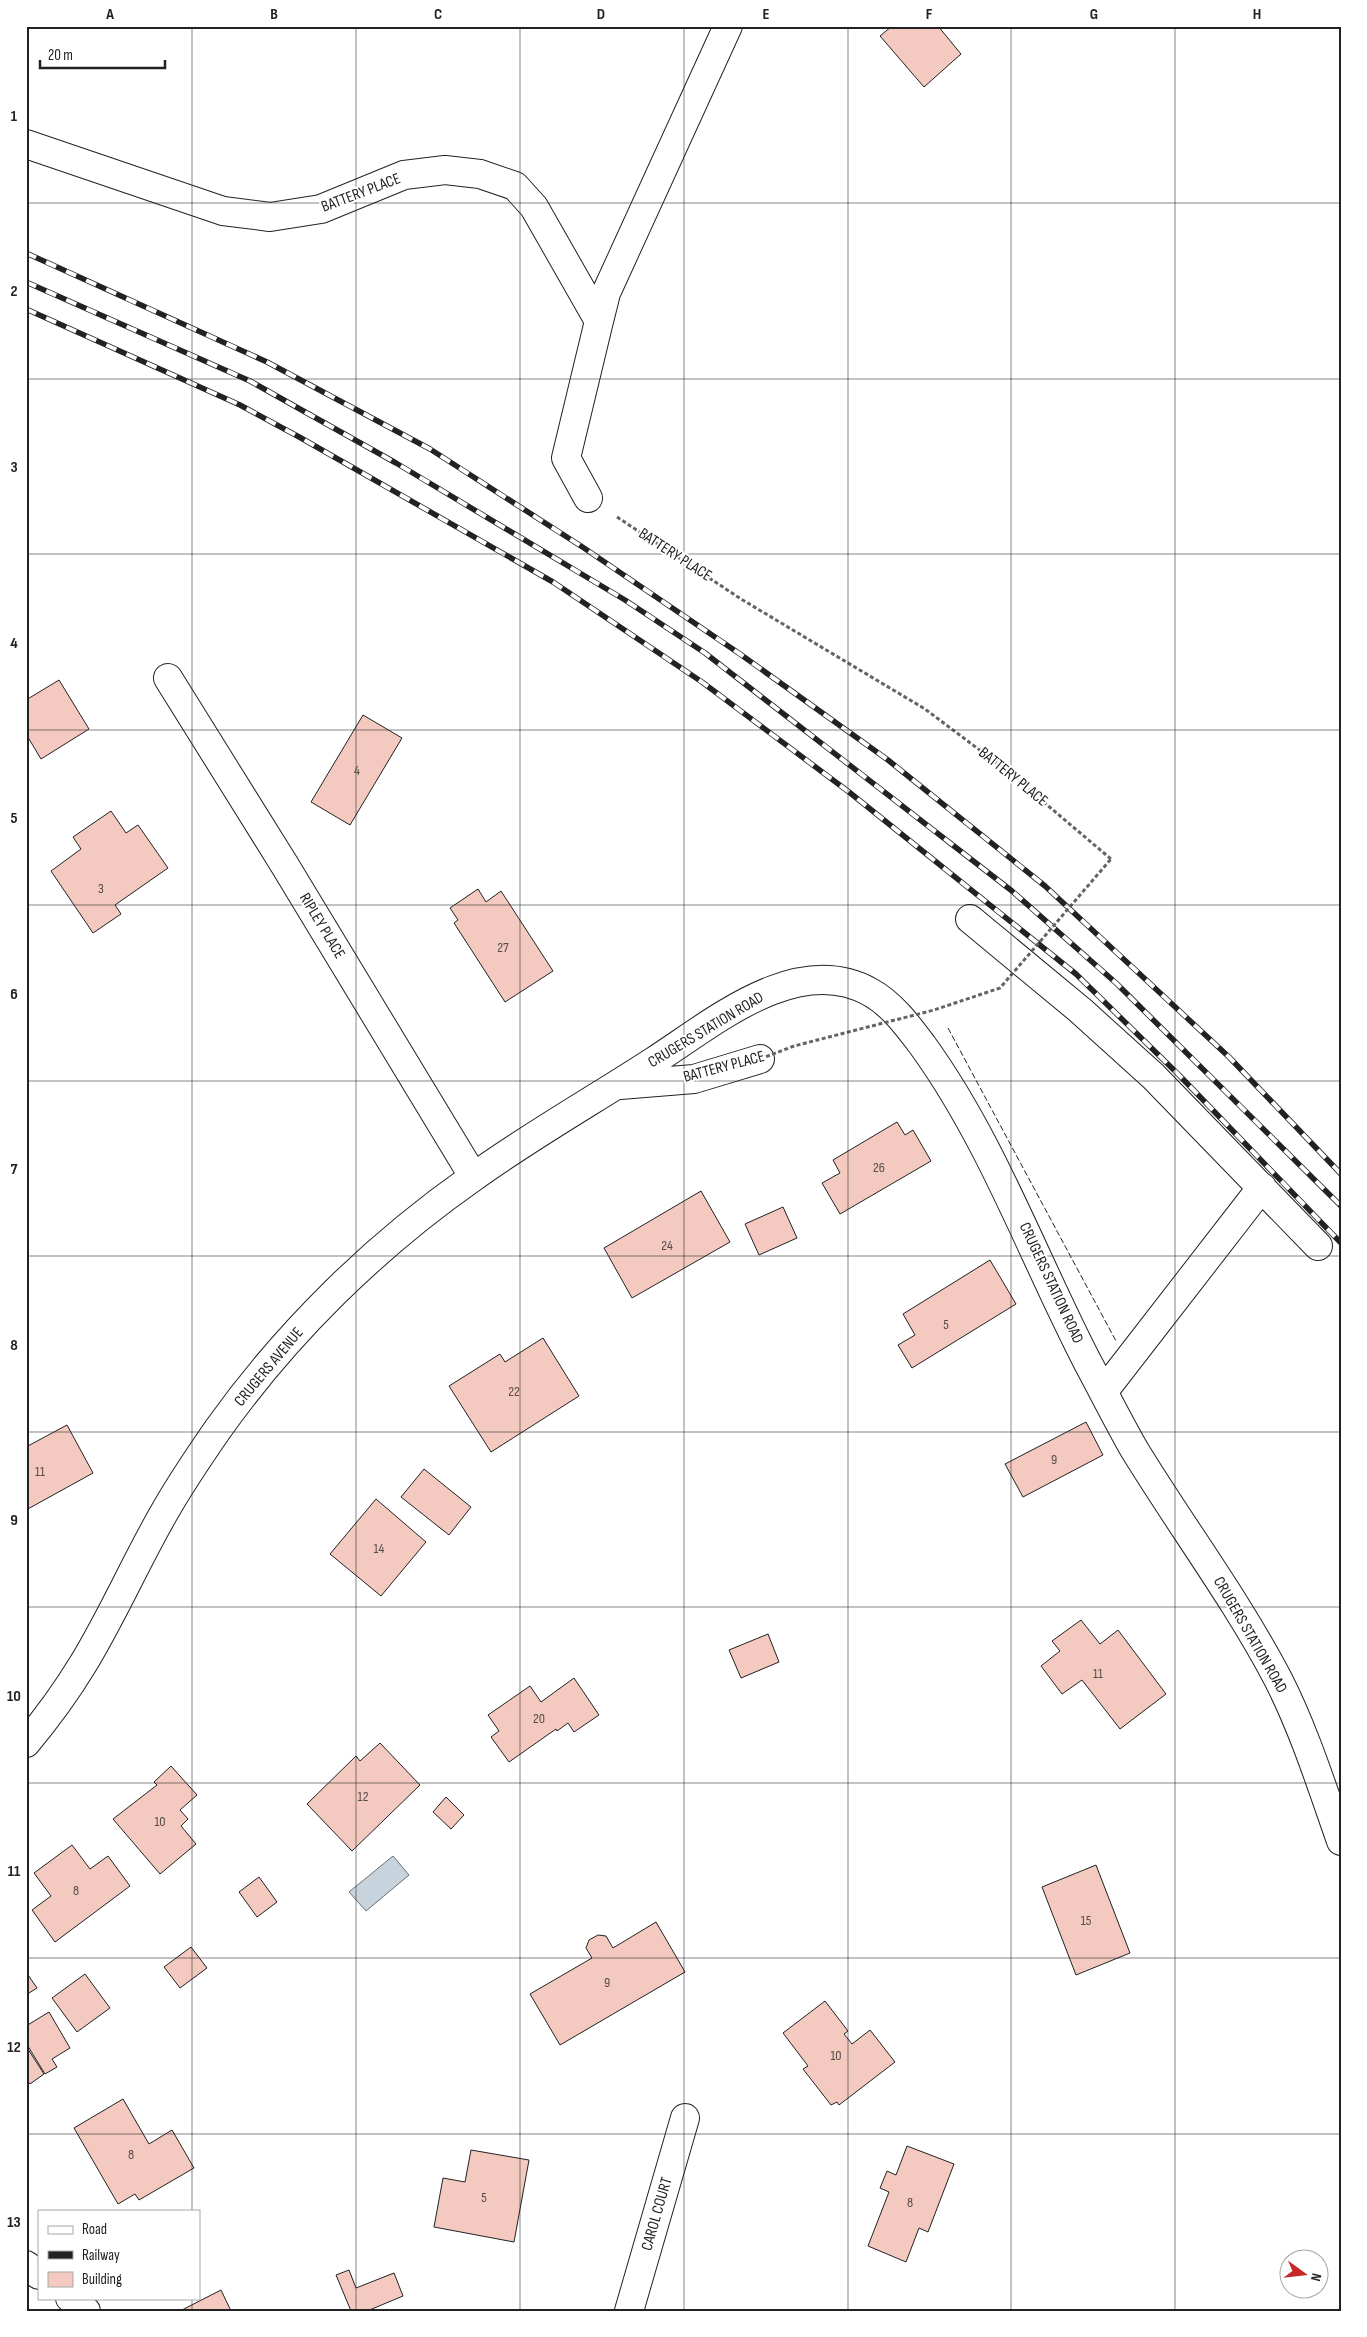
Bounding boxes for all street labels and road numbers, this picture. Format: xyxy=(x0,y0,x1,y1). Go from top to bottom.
street label: BATTERY PLACE xyxy=(319,169,403,217)
street label: BATTERY PLACE xyxy=(635,524,715,586)
street label: BATTERY PLACE xyxy=(975,743,1051,811)
street label: RIPLEY PLACE xyxy=(295,890,349,962)
street label: CRUGERS STATION ROAD xyxy=(645,988,767,1072)
street label: BATTERY PLACE xyxy=(681,1047,767,1087)
street label: CRUGERS STATION ROAD xyxy=(1015,1219,1087,1347)
street label: CRUGERS AVENUE xyxy=(230,1324,308,1410)
street label: CRUGERS STATION ROAD xyxy=(1209,1573,1291,1697)
street label: CAROL COURT xyxy=(637,2175,677,2253)

